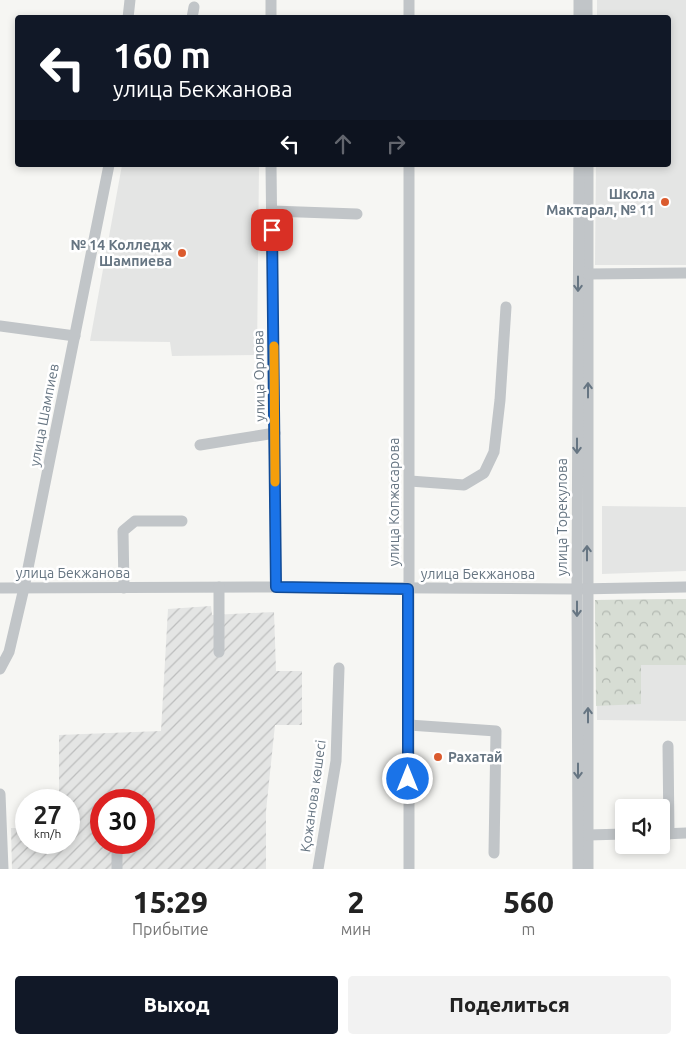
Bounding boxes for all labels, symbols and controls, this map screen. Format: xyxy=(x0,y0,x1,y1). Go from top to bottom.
icon: left xyxy=(30,35,95,100)
text: 160 m xyxy=(113,35,211,75)
text: улица Бекжанова xyxy=(113,76,293,101)
icon: left xyxy=(276,130,304,158)
icon: ahead xyxy=(329,130,357,158)
icon: right xyxy=(382,130,410,158)
place label: Школа Мактарал, № 11 xyxy=(546,186,655,218)
marker: Школа Мактарал, № 11 xyxy=(659,196,671,208)
pin xyxy=(251,209,293,251)
icon: arrive xyxy=(258,216,286,244)
place label: № 14 Колледж Шампиева xyxy=(70,237,172,269)
marker: № 14 Колледж Шампиева xyxy=(176,247,188,259)
one-way arrow xyxy=(573,275,583,291)
street label: улица Орлова xyxy=(250,330,268,422)
street label: улица Шампиев xyxy=(26,362,62,468)
one-way arrow xyxy=(583,383,593,399)
street label: улица Копжасарова xyxy=(386,438,402,566)
one-way arrow xyxy=(572,438,582,454)
street label: улица Торекулова xyxy=(554,458,570,576)
one-way arrow xyxy=(582,545,592,562)
street label: улица Бекжанова xyxy=(16,565,130,581)
street label: улица Бекжанова xyxy=(421,566,535,582)
one-way arrow xyxy=(572,600,582,616)
one-way arrow xyxy=(583,708,593,724)
street label: Қожанова көшесі xyxy=(297,739,329,853)
place label: Рахатай xyxy=(448,749,503,765)
marker: Рахатай xyxy=(432,751,444,763)
position arrow xyxy=(381,752,433,804)
one-way arrow xyxy=(573,762,583,779)
speed limit sign: 30 xyxy=(90,789,155,854)
map controls xyxy=(615,799,670,854)
button: sound xyxy=(615,799,670,854)
text: 27 xyxy=(33,801,62,829)
text: km/h xyxy=(34,827,61,840)
text: 15:29 xyxy=(133,885,208,919)
text: 2 xyxy=(347,885,364,919)
text: 560 xyxy=(503,885,554,919)
text: Прибытие xyxy=(132,920,209,938)
text: мин xyxy=(341,920,371,938)
text: m xyxy=(522,920,535,938)
button: Выход xyxy=(15,976,338,1034)
button: Поделиться xyxy=(348,976,671,1034)

